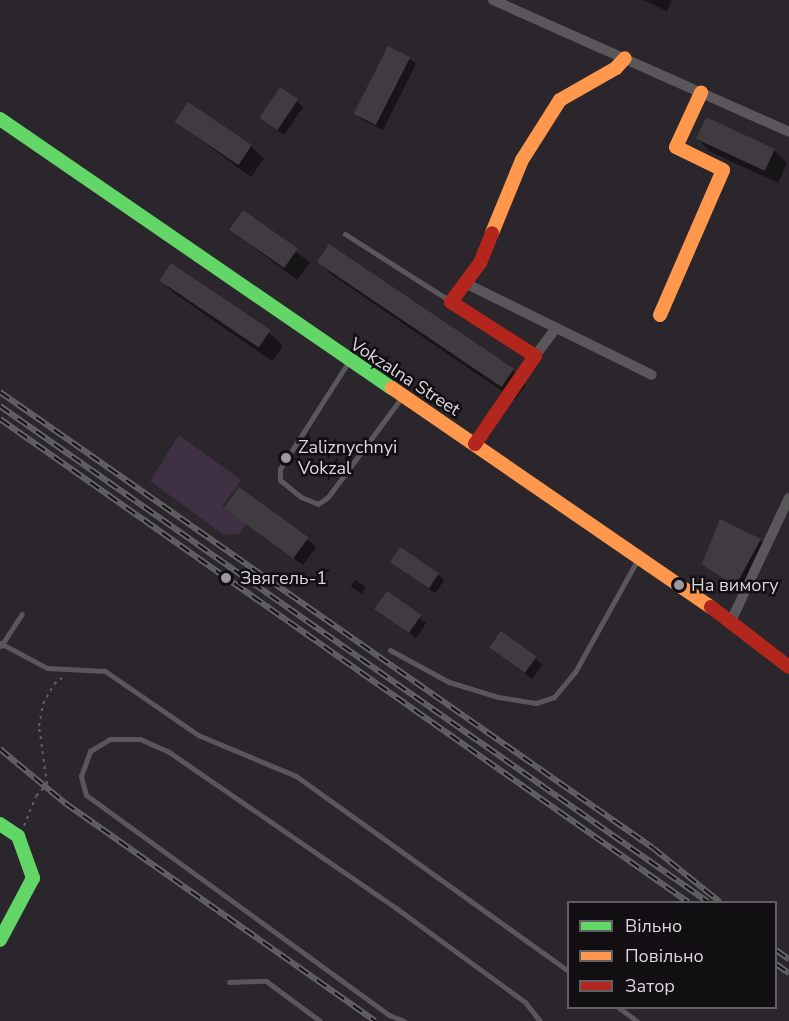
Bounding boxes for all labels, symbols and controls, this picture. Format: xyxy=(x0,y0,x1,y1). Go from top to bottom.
street label: Vokzalna Street xyxy=(346,333,464,421)
place label: Zaliznychnyi Vokzal xyxy=(298,437,397,480)
marker: Zaliznychnyi Vokzal xyxy=(279,451,293,465)
place label: Звягель-1 xyxy=(240,567,327,589)
marker: Звягель-1 xyxy=(217,569,235,587)
place label: На вимогу xyxy=(691,574,779,596)
marker: На вимогу xyxy=(672,578,686,592)
legend xyxy=(567,901,777,1009)
text: Вільно xyxy=(625,914,682,938)
text: Повільно xyxy=(625,944,704,968)
text: Затор xyxy=(625,974,675,998)

